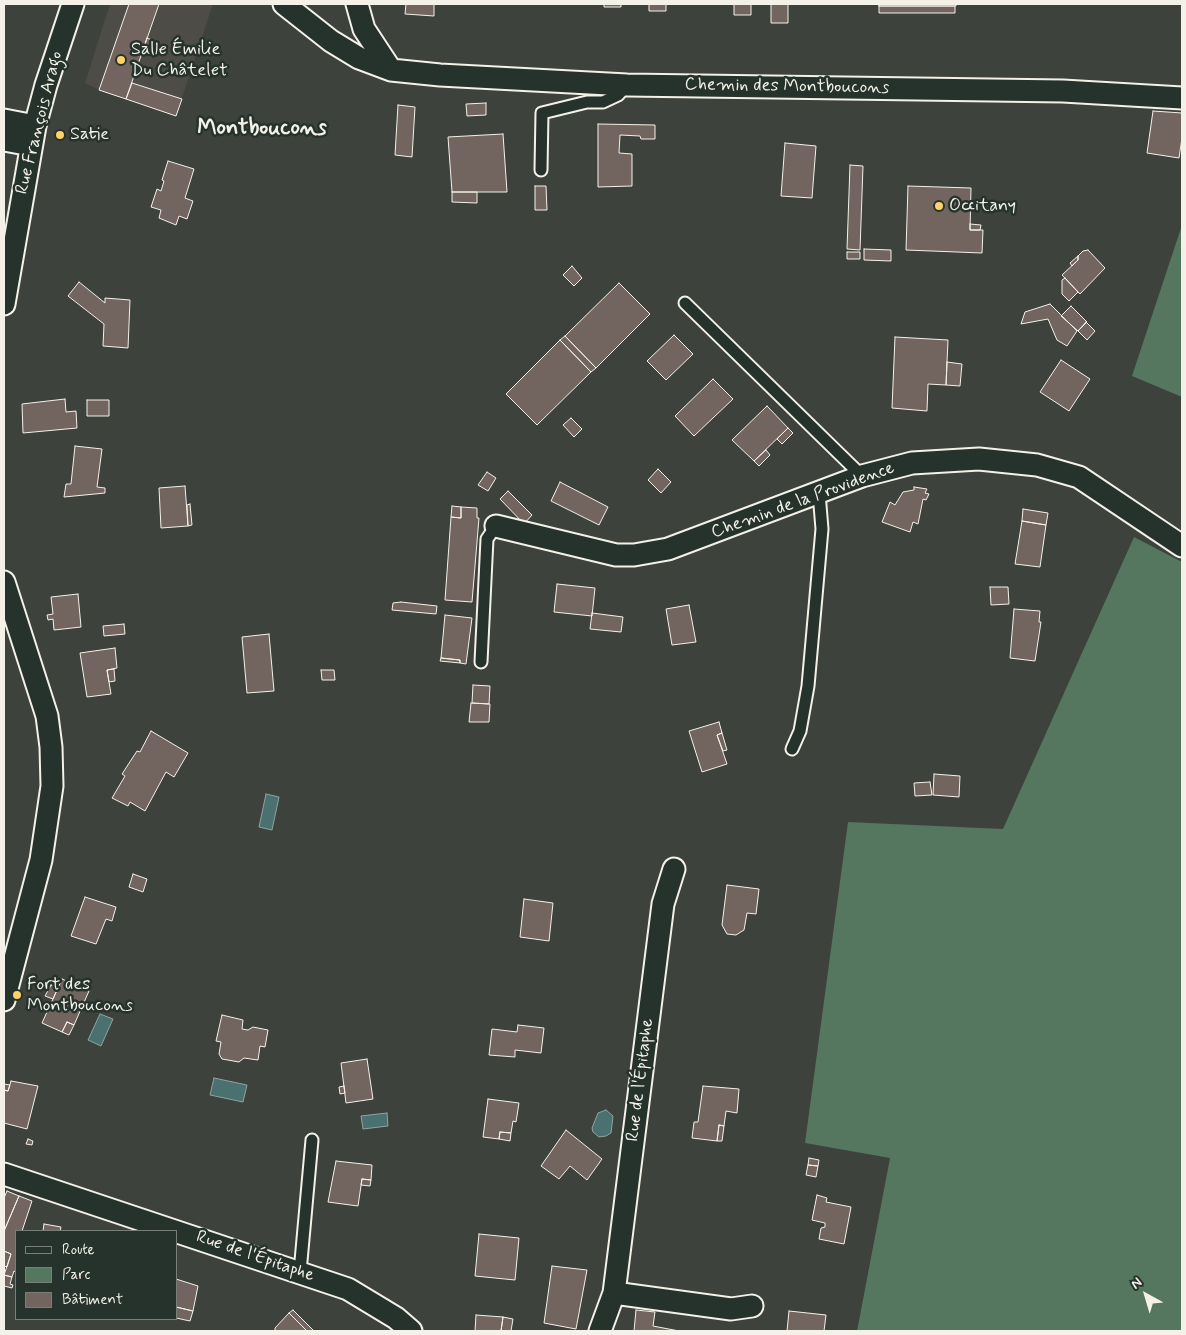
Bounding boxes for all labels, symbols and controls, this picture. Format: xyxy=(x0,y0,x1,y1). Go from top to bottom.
place label: Salle Émilie Du Châtelet xyxy=(131,39,228,82)
street label: Rue François Arago xyxy=(12,49,68,197)
marker: Salle Émilie Du Châtelet xyxy=(115,54,127,66)
street label: Chemin des Montboucons xyxy=(684,74,890,100)
district label: Montboucons xyxy=(197,116,327,142)
place label: Satie xyxy=(70,124,109,146)
marker: Satie xyxy=(54,129,66,141)
place label: Occitany xyxy=(949,195,1016,217)
marker: Occitany xyxy=(933,200,945,212)
street label: Chemin de la Providence xyxy=(708,458,898,544)
place label: Fort des Montboucons xyxy=(27,974,133,1016)
marker: Fort des Montboucons xyxy=(11,989,23,1001)
street label: Rue de l'Épitaphe xyxy=(623,1017,659,1143)
street label: Rue de l'Épitaphe xyxy=(193,1227,317,1287)
legend xyxy=(15,1230,178,1320)
text: Route xyxy=(62,1240,95,1260)
text: Parc xyxy=(62,1265,90,1285)
north arrow xyxy=(1121,1270,1171,1320)
text: N xyxy=(1127,1273,1146,1293)
text: Bâtiment xyxy=(62,1290,123,1310)

